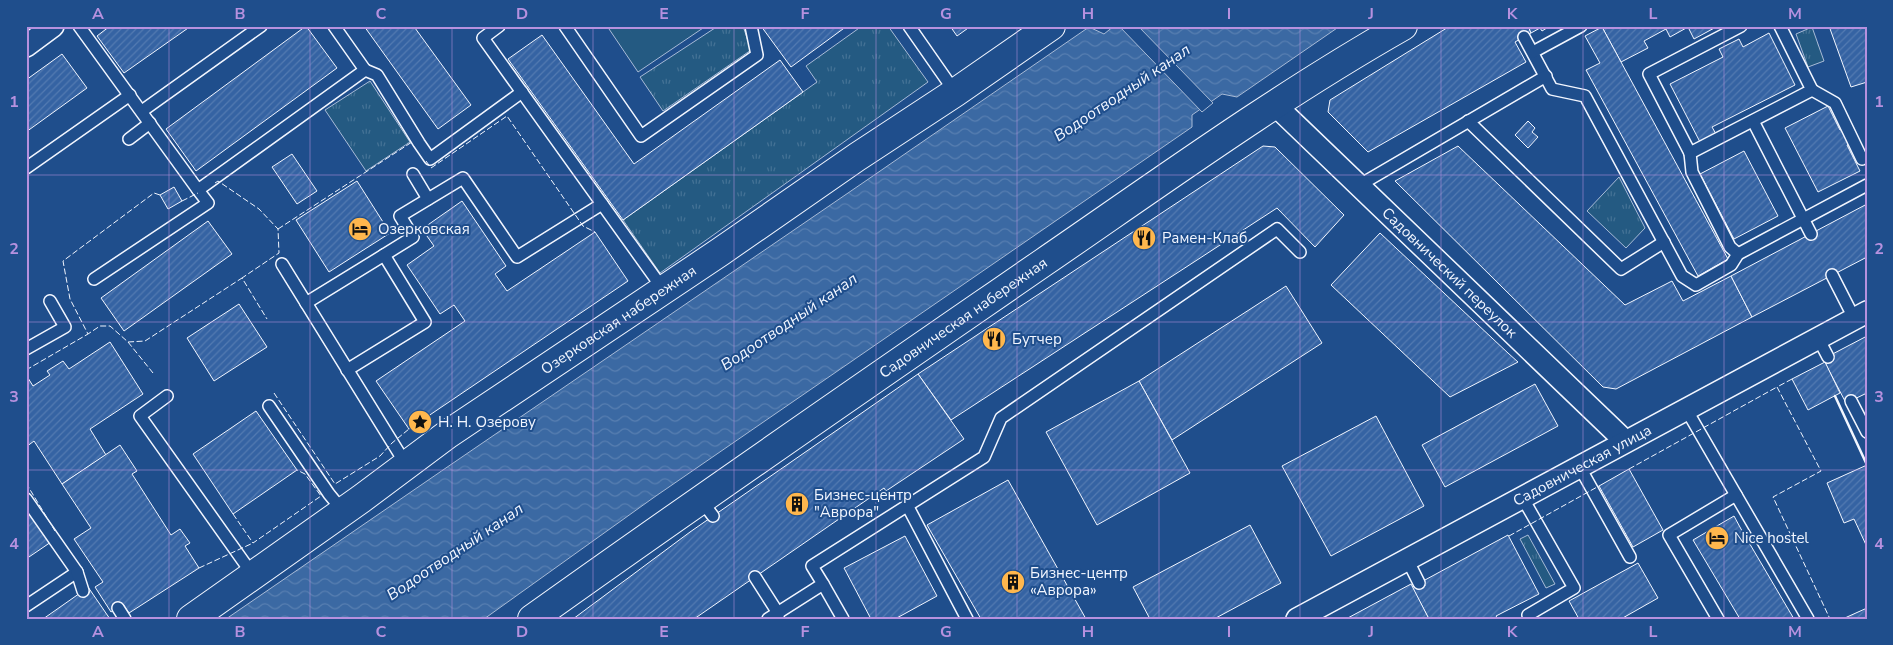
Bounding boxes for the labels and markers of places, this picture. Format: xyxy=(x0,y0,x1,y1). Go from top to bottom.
hotel icon: Озерковская xyxy=(347,216,373,242)
place label: Озерковская xyxy=(378,219,470,239)
restaurant icon: Рамен-Клаб xyxy=(1131,225,1157,251)
place label: Рамен-Клаб xyxy=(1162,228,1247,248)
restaurant icon: Бутчер xyxy=(981,326,1007,352)
place label: Бутчер xyxy=(1012,329,1062,349)
place icon: Н. Н. Озерову xyxy=(407,409,433,435)
place label: Н. Н. Озерову xyxy=(438,412,536,432)
place label: Бизнес-центр "Аврора" xyxy=(814,485,912,522)
building icon: Бизнес-центр "Аврора" xyxy=(784,491,810,517)
hotel icon: Nice hostel xyxy=(1704,525,1730,551)
place label: Nice hostel xyxy=(1734,528,1809,548)
place label: Бизнес-центр «Аврора» xyxy=(1030,563,1128,600)
building icon: Бизнес-центр «Аврора» xyxy=(1000,569,1026,595)

